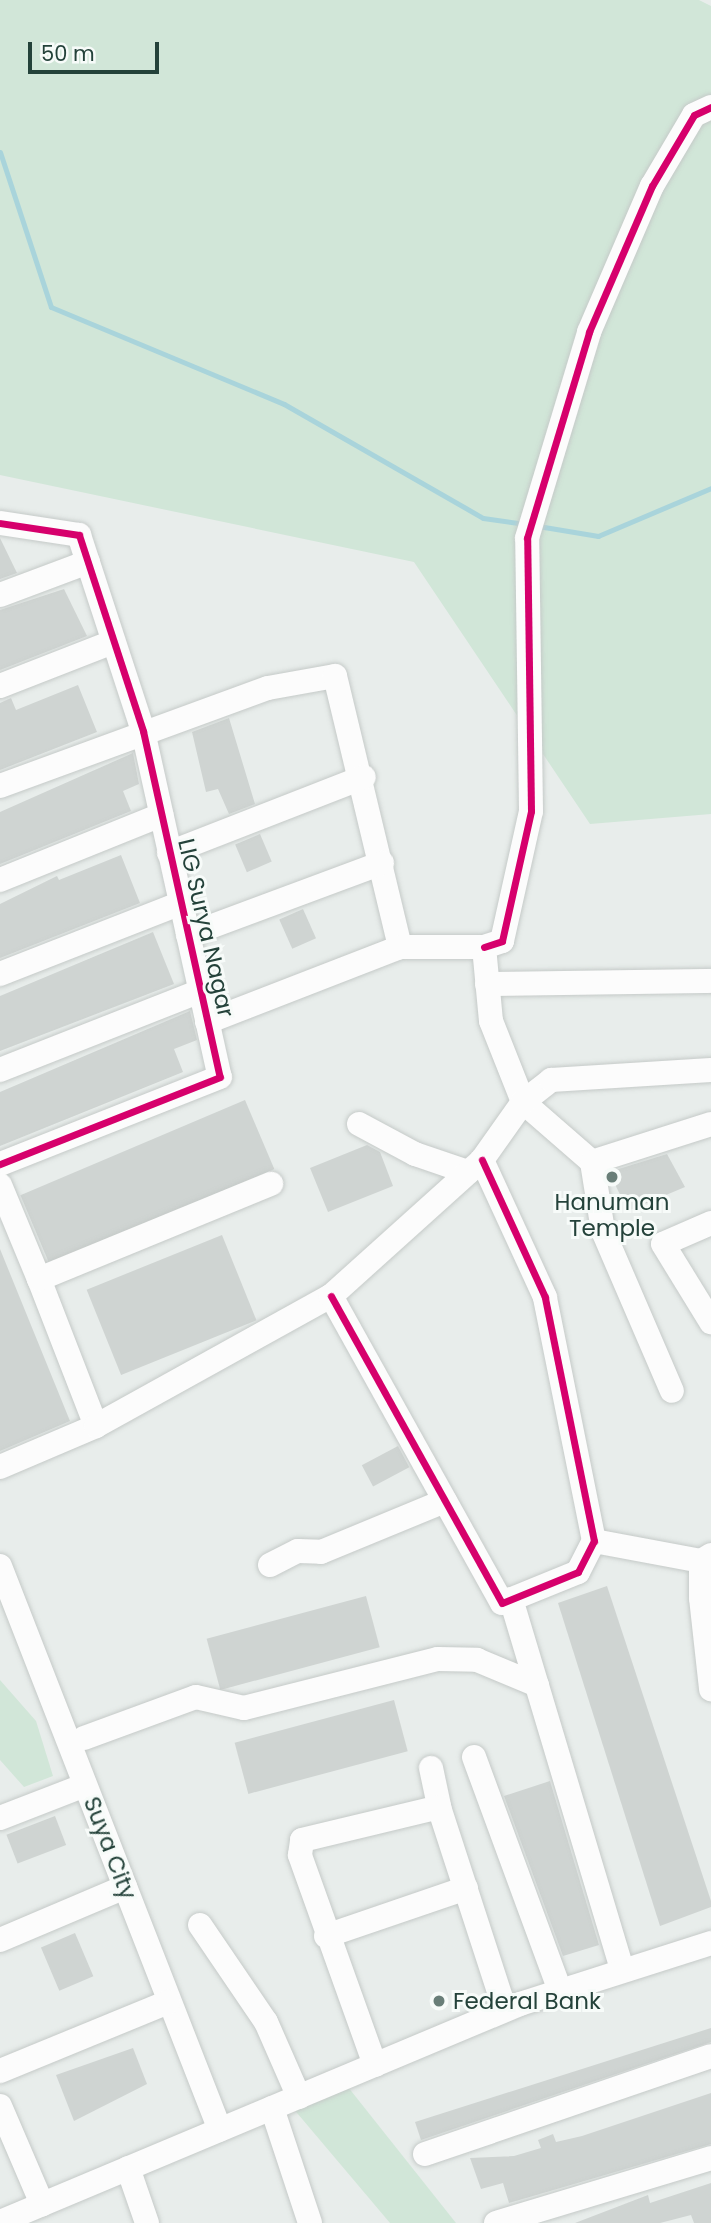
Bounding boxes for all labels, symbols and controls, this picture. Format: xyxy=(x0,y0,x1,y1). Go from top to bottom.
scale bar xyxy=(32,28,163,72)
text: 50 m xyxy=(41,39,95,68)
street label: LIG Surya Nagar xyxy=(172,836,240,1020)
marker: Hanuman Temple xyxy=(604,1169,620,1185)
place label: Hanuman Temple xyxy=(555,1188,669,1242)
street label: Suya City xyxy=(78,1793,142,1903)
place label: Federal Bank xyxy=(453,1987,601,2015)
marker: Federal Bank xyxy=(431,1993,447,2009)

